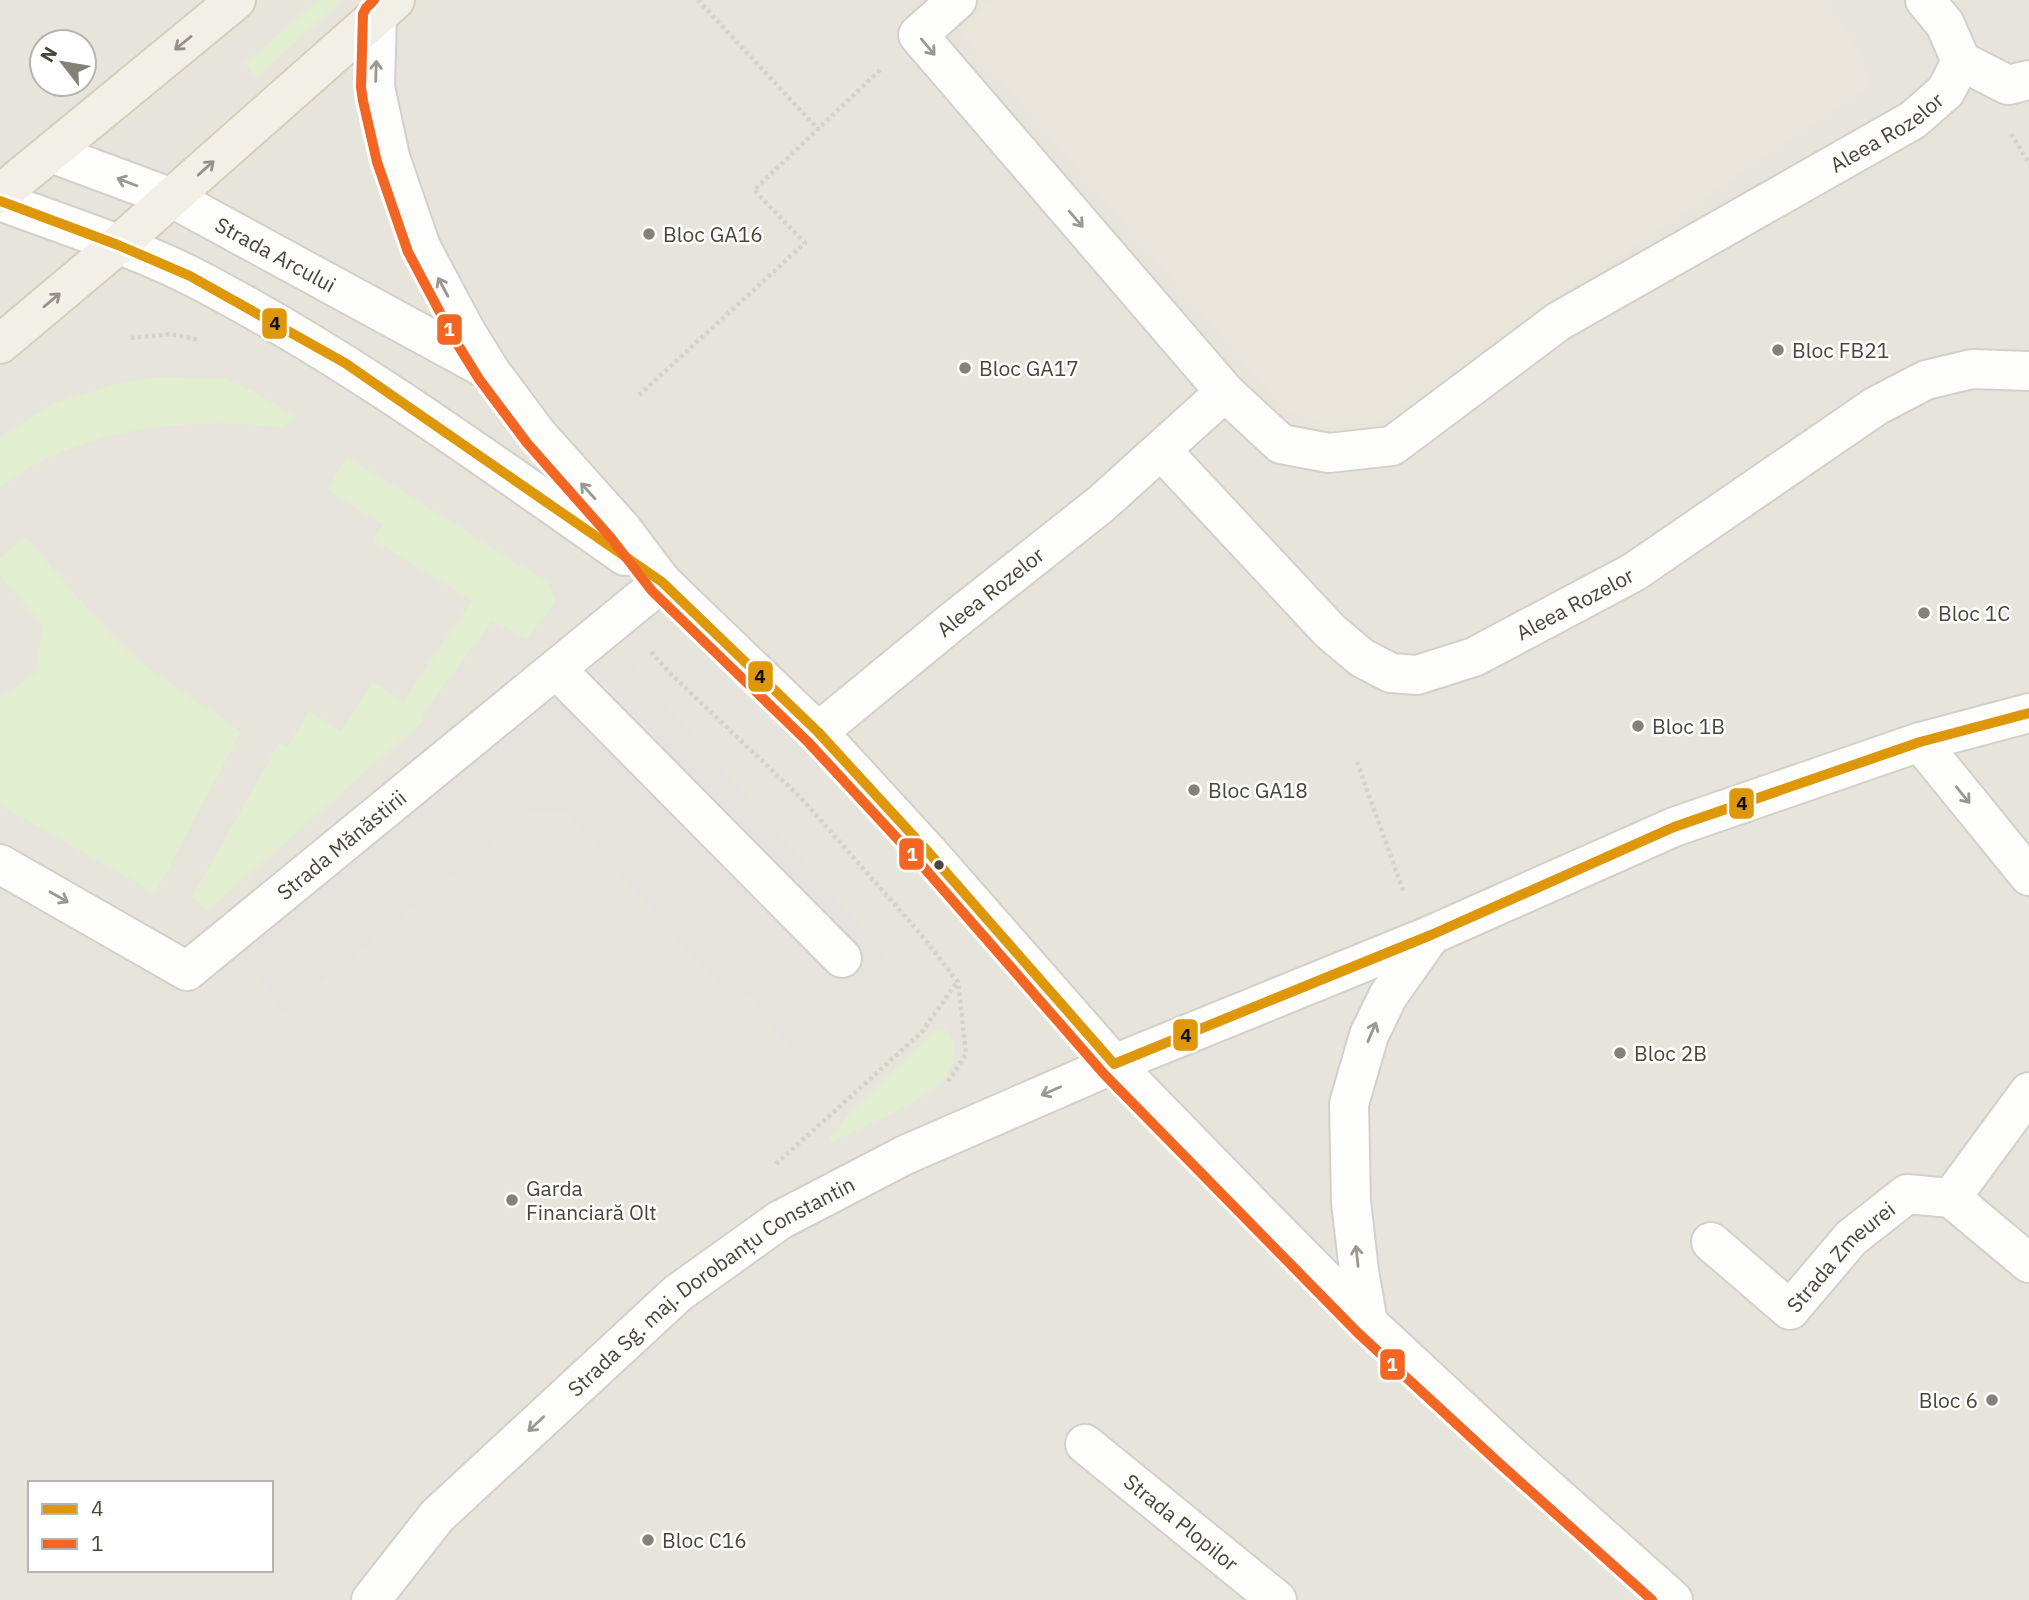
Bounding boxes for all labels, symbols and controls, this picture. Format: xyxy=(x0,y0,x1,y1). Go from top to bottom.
north arrow xyxy=(28,28,98,98)
one-way arrow xyxy=(175,35,193,51)
one-way arrow xyxy=(920,38,936,56)
text: N xyxy=(35,42,62,66)
one-way arrow xyxy=(369,60,382,83)
street label: Aleea Rozelor xyxy=(1825,86,1949,178)
one-way arrow xyxy=(197,159,214,176)
one-way arrow xyxy=(117,174,139,187)
street label: Strada Arcului xyxy=(210,210,341,298)
one-way arrow xyxy=(1068,210,1084,228)
place label: Bloc GA16 xyxy=(663,220,763,248)
marker: Bloc GA16 xyxy=(641,226,657,242)
one-way arrow xyxy=(435,277,449,297)
one-way arrow xyxy=(43,292,61,308)
line badge: 4 xyxy=(261,307,288,340)
text: 4 xyxy=(269,311,281,335)
line badge: 1 xyxy=(436,313,463,346)
text: 1 xyxy=(443,317,455,341)
place label: Bloc FB21 xyxy=(1792,336,1889,364)
marker: Bloc FB21 xyxy=(1770,342,1786,358)
place label: Bloc GA17 xyxy=(979,354,1079,382)
marker: Bloc GA17 xyxy=(957,360,973,376)
one-way arrow xyxy=(580,482,596,500)
street label: Aleea Rozelor xyxy=(931,540,1050,643)
street label: Aleea Rozelor xyxy=(1511,561,1639,646)
place label: Bloc 1C xyxy=(1938,599,2010,627)
marker: Bloc 1C xyxy=(1916,605,1932,621)
line badge: 4 xyxy=(747,660,774,693)
text: 4 xyxy=(754,664,766,688)
place label: Bloc 1B xyxy=(1652,712,1725,740)
marker: Bloc 1B xyxy=(1630,718,1646,734)
place label: Bloc GA18 xyxy=(1208,776,1308,804)
marker: Bloc GA18 xyxy=(1186,782,1202,798)
street label: Strada Mănăstirii xyxy=(271,783,412,906)
one-way arrow xyxy=(1955,786,1970,804)
line badge: 4 xyxy=(1728,787,1755,820)
text: 4 xyxy=(1736,791,1748,815)
line badge: 1 xyxy=(898,837,925,871)
text: 1 xyxy=(906,842,918,866)
unlabelled marker xyxy=(932,858,946,872)
one-way arrow xyxy=(49,891,69,905)
line badge: 4 xyxy=(1172,1018,1199,1052)
one-way arrow xyxy=(1366,1022,1379,1043)
text: 4 xyxy=(1180,1023,1192,1047)
place label: Bloc 2B xyxy=(1634,1039,1707,1067)
marker: Bloc 2B xyxy=(1612,1045,1628,1061)
one-way arrow xyxy=(1041,1085,1063,1098)
street label: Strada Sg. maj. Dorobanțu Constantin xyxy=(561,1170,859,1402)
place label: Garda Financiară Olt xyxy=(526,1174,657,1226)
marker: Garda Financiară Olt xyxy=(504,1192,520,1208)
street label: Strada Zmeurei xyxy=(1780,1195,1901,1318)
one-way arrow xyxy=(1350,1245,1363,1267)
line badge: 1 xyxy=(1379,1348,1406,1381)
text: 1 xyxy=(1386,1352,1398,1376)
place label: Bloc 6 xyxy=(1919,1386,1978,1414)
marker: Bloc 6 xyxy=(1984,1392,2000,1408)
one-way arrow xyxy=(528,1416,545,1433)
street label: Strada Plopilor xyxy=(1118,1467,1244,1577)
legend xyxy=(28,1481,273,1572)
text: 4 xyxy=(91,1494,104,1522)
place label: Bloc C16 xyxy=(662,1526,747,1554)
text: 1 xyxy=(91,1529,104,1557)
marker: Bloc C16 xyxy=(640,1532,656,1548)

